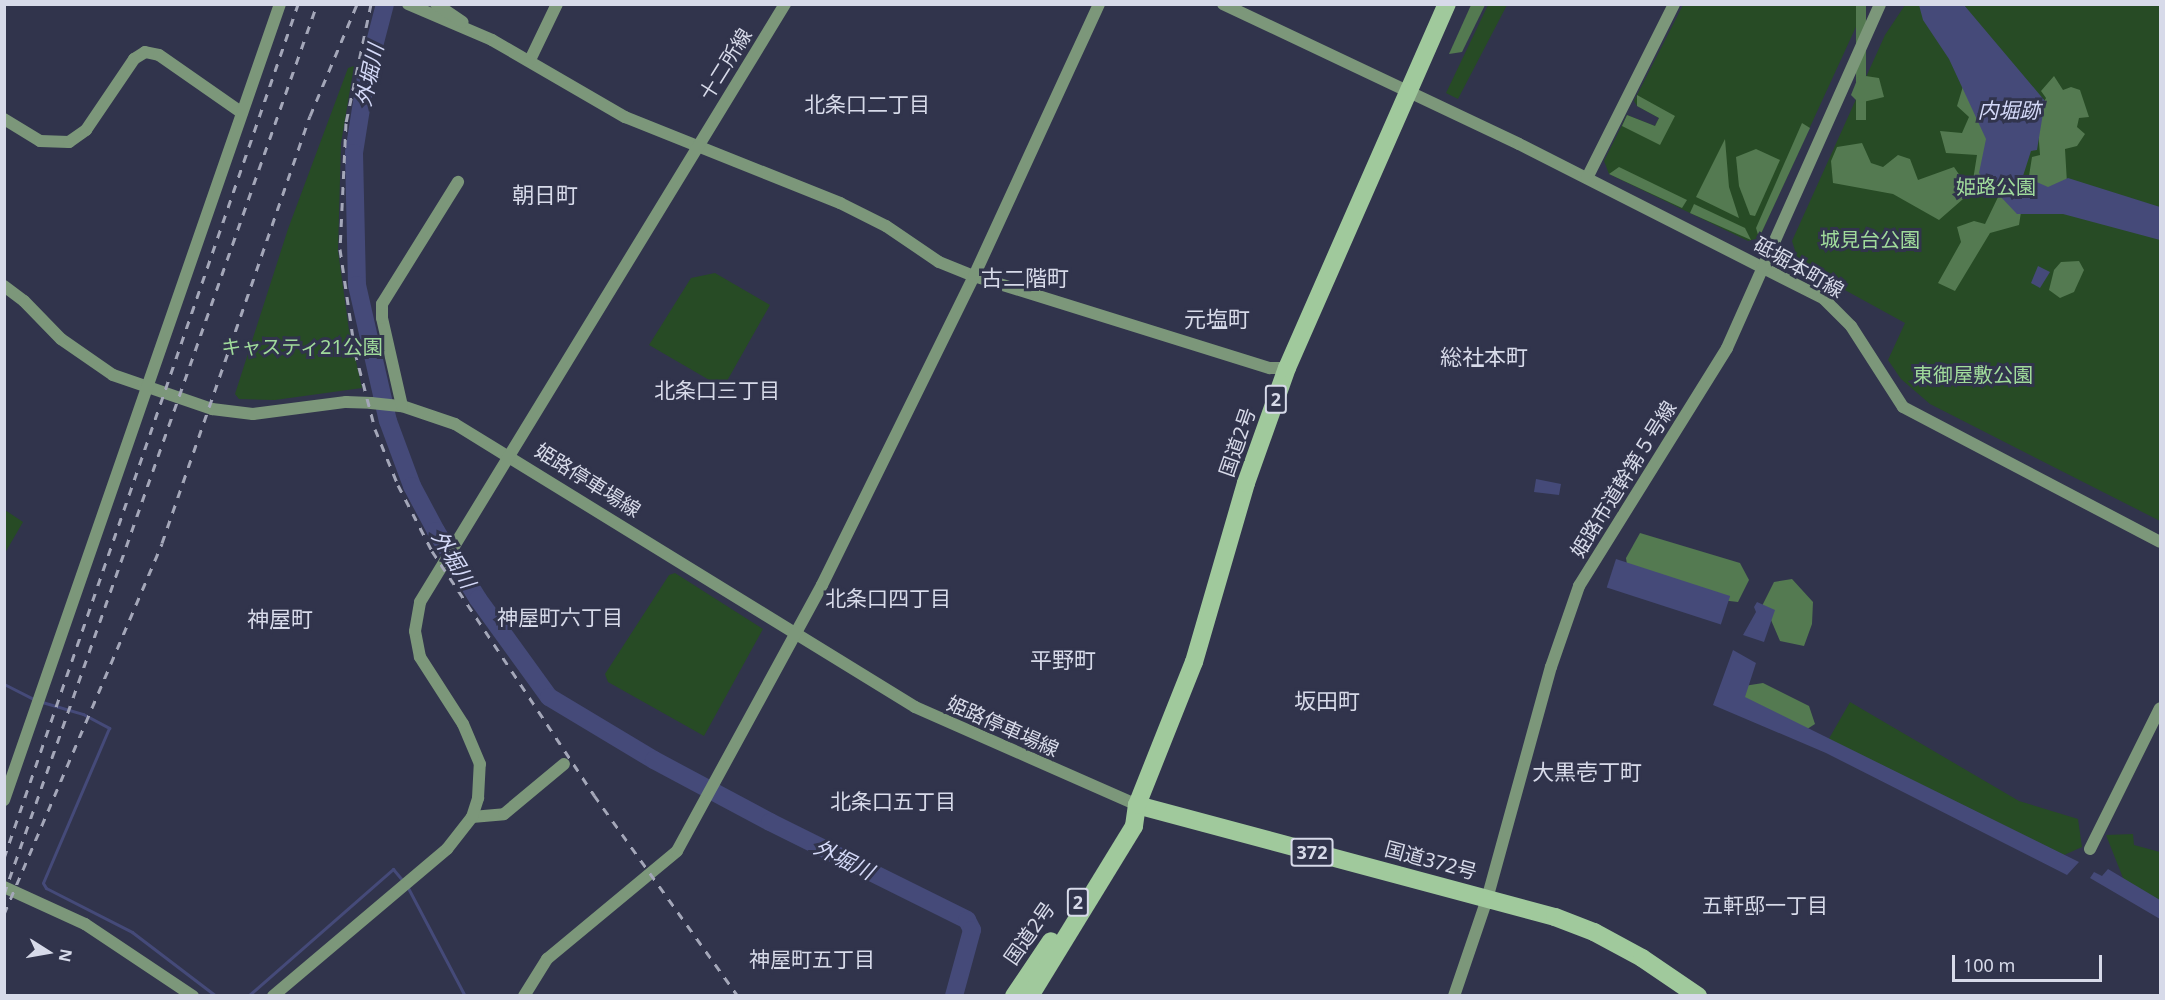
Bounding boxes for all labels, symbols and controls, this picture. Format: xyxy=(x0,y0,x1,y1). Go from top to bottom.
street label: 十二所線 xyxy=(694,24,756,104)
water label: 外堀川 xyxy=(350,42,388,108)
district label: 北条口二丁目 xyxy=(804,91,930,117)
water label: 内堀跡 xyxy=(1978,97,2040,123)
park label: 姫路公園 xyxy=(1956,174,2036,198)
district label: 朝日町 xyxy=(512,182,578,208)
park label: 城見台公園 xyxy=(1820,227,1920,251)
street label: 砥堀本町線 xyxy=(1750,232,1848,302)
district label: 古二階町 xyxy=(981,265,1069,291)
district label: 元塩町 xyxy=(1184,306,1250,332)
park label: キャスティ21公園 xyxy=(221,334,383,358)
district label: 総社本町 xyxy=(1440,344,1528,370)
park label: 東御屋敷公園 xyxy=(1913,362,2033,386)
district label: 北条口三丁目 xyxy=(654,377,780,403)
road number: 2 xyxy=(1264,384,1288,414)
street label: 姫路市道幹第５号線 xyxy=(1565,396,1681,562)
street label: 国道2号 xyxy=(1214,404,1260,480)
street label: 姫路停車場線 xyxy=(531,438,645,522)
water label: 外堀川 xyxy=(427,526,481,592)
district label: 北条口四丁目 xyxy=(825,585,951,611)
district label: 神屋町六丁目 xyxy=(497,604,623,630)
district label: 神屋町 xyxy=(247,606,313,632)
district label: 平野町 xyxy=(1030,647,1096,673)
district label: 坂田町 xyxy=(1294,688,1360,714)
street label: 姫路停車場線 xyxy=(943,691,1063,761)
district label: 大黒壱丁町 xyxy=(1532,759,1642,785)
district label: 北条口五丁目 xyxy=(830,788,956,814)
water label: 外堀川 xyxy=(810,834,878,884)
street label: 国道372号 xyxy=(1382,836,1480,884)
road number: 372 xyxy=(1290,837,1334,867)
road number: 2 xyxy=(1066,887,1090,917)
district label: 五軒邸一丁目 xyxy=(1702,892,1828,918)
street label: 国道2号 xyxy=(999,897,1059,969)
north arrow xyxy=(18,922,78,982)
scale bar xyxy=(1955,943,2105,981)
district label: 神屋町五丁目 xyxy=(749,946,875,972)
text: N xyxy=(54,947,78,964)
text: 100 m xyxy=(1963,953,2015,977)

